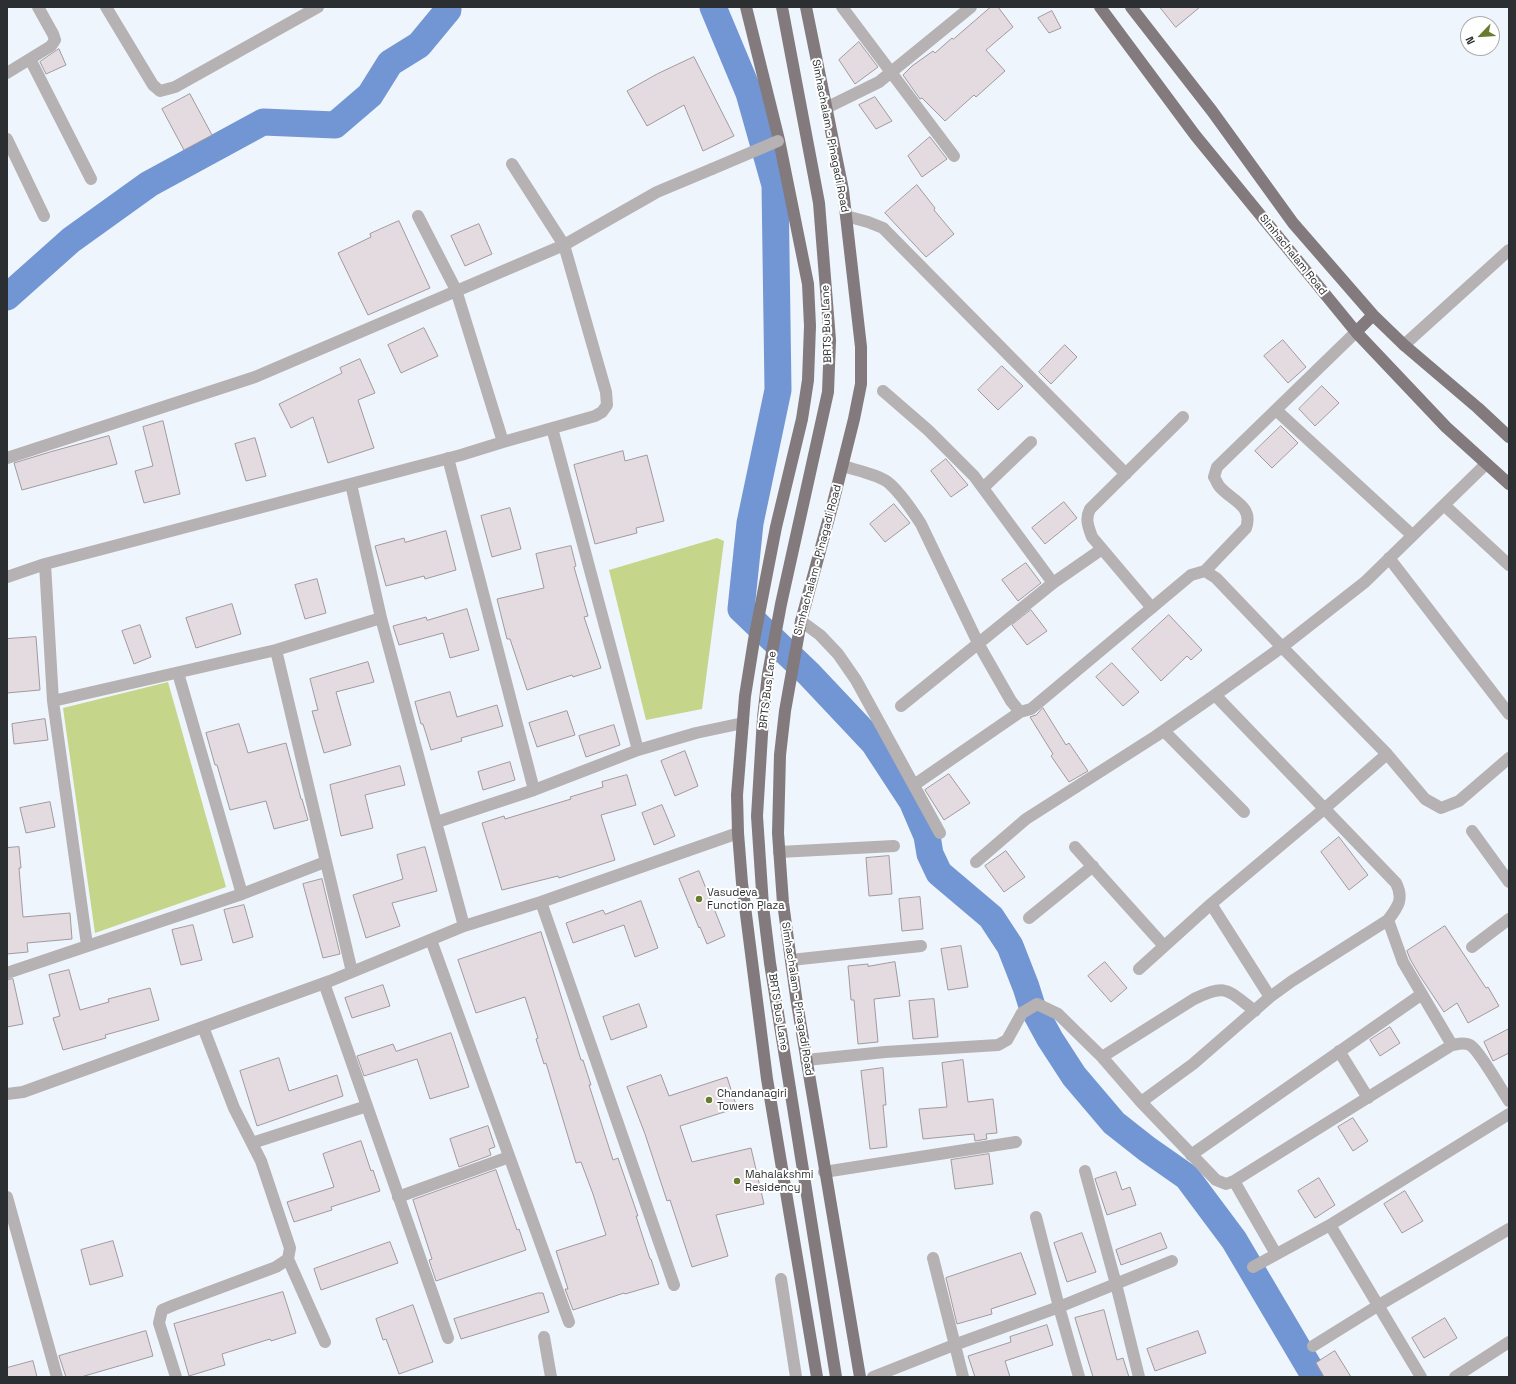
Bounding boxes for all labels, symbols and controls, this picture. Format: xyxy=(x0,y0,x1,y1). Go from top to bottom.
north arrow xyxy=(1460,16,1500,56)
text: N xyxy=(1462,34,1478,47)
street label: Simhachalam - Pinagadi Road xyxy=(809,58,851,214)
street label: Simhachalam Road xyxy=(1256,212,1330,298)
street label: BRTS Bus Lane xyxy=(819,285,835,363)
street label: Simhachalam - Pinagadi Road xyxy=(791,483,845,637)
street label: BRTS Bus Lane xyxy=(757,650,779,730)
place label: Vasudeva Function Plaza xyxy=(707,886,785,912)
marker: Vasudeva Function Plaza xyxy=(694,894,704,904)
street label: Simhachalam - Pinagadi Road xyxy=(778,921,816,1077)
street label: BRTS Bus Lane xyxy=(765,972,791,1052)
place label: Chandanagiri Towers xyxy=(717,1087,787,1113)
marker: Chandanagiri Towers xyxy=(704,1095,714,1105)
place label: Mahalakshmi Residency xyxy=(745,1168,813,1194)
marker: Mahalakshmi Residency xyxy=(732,1176,742,1186)

